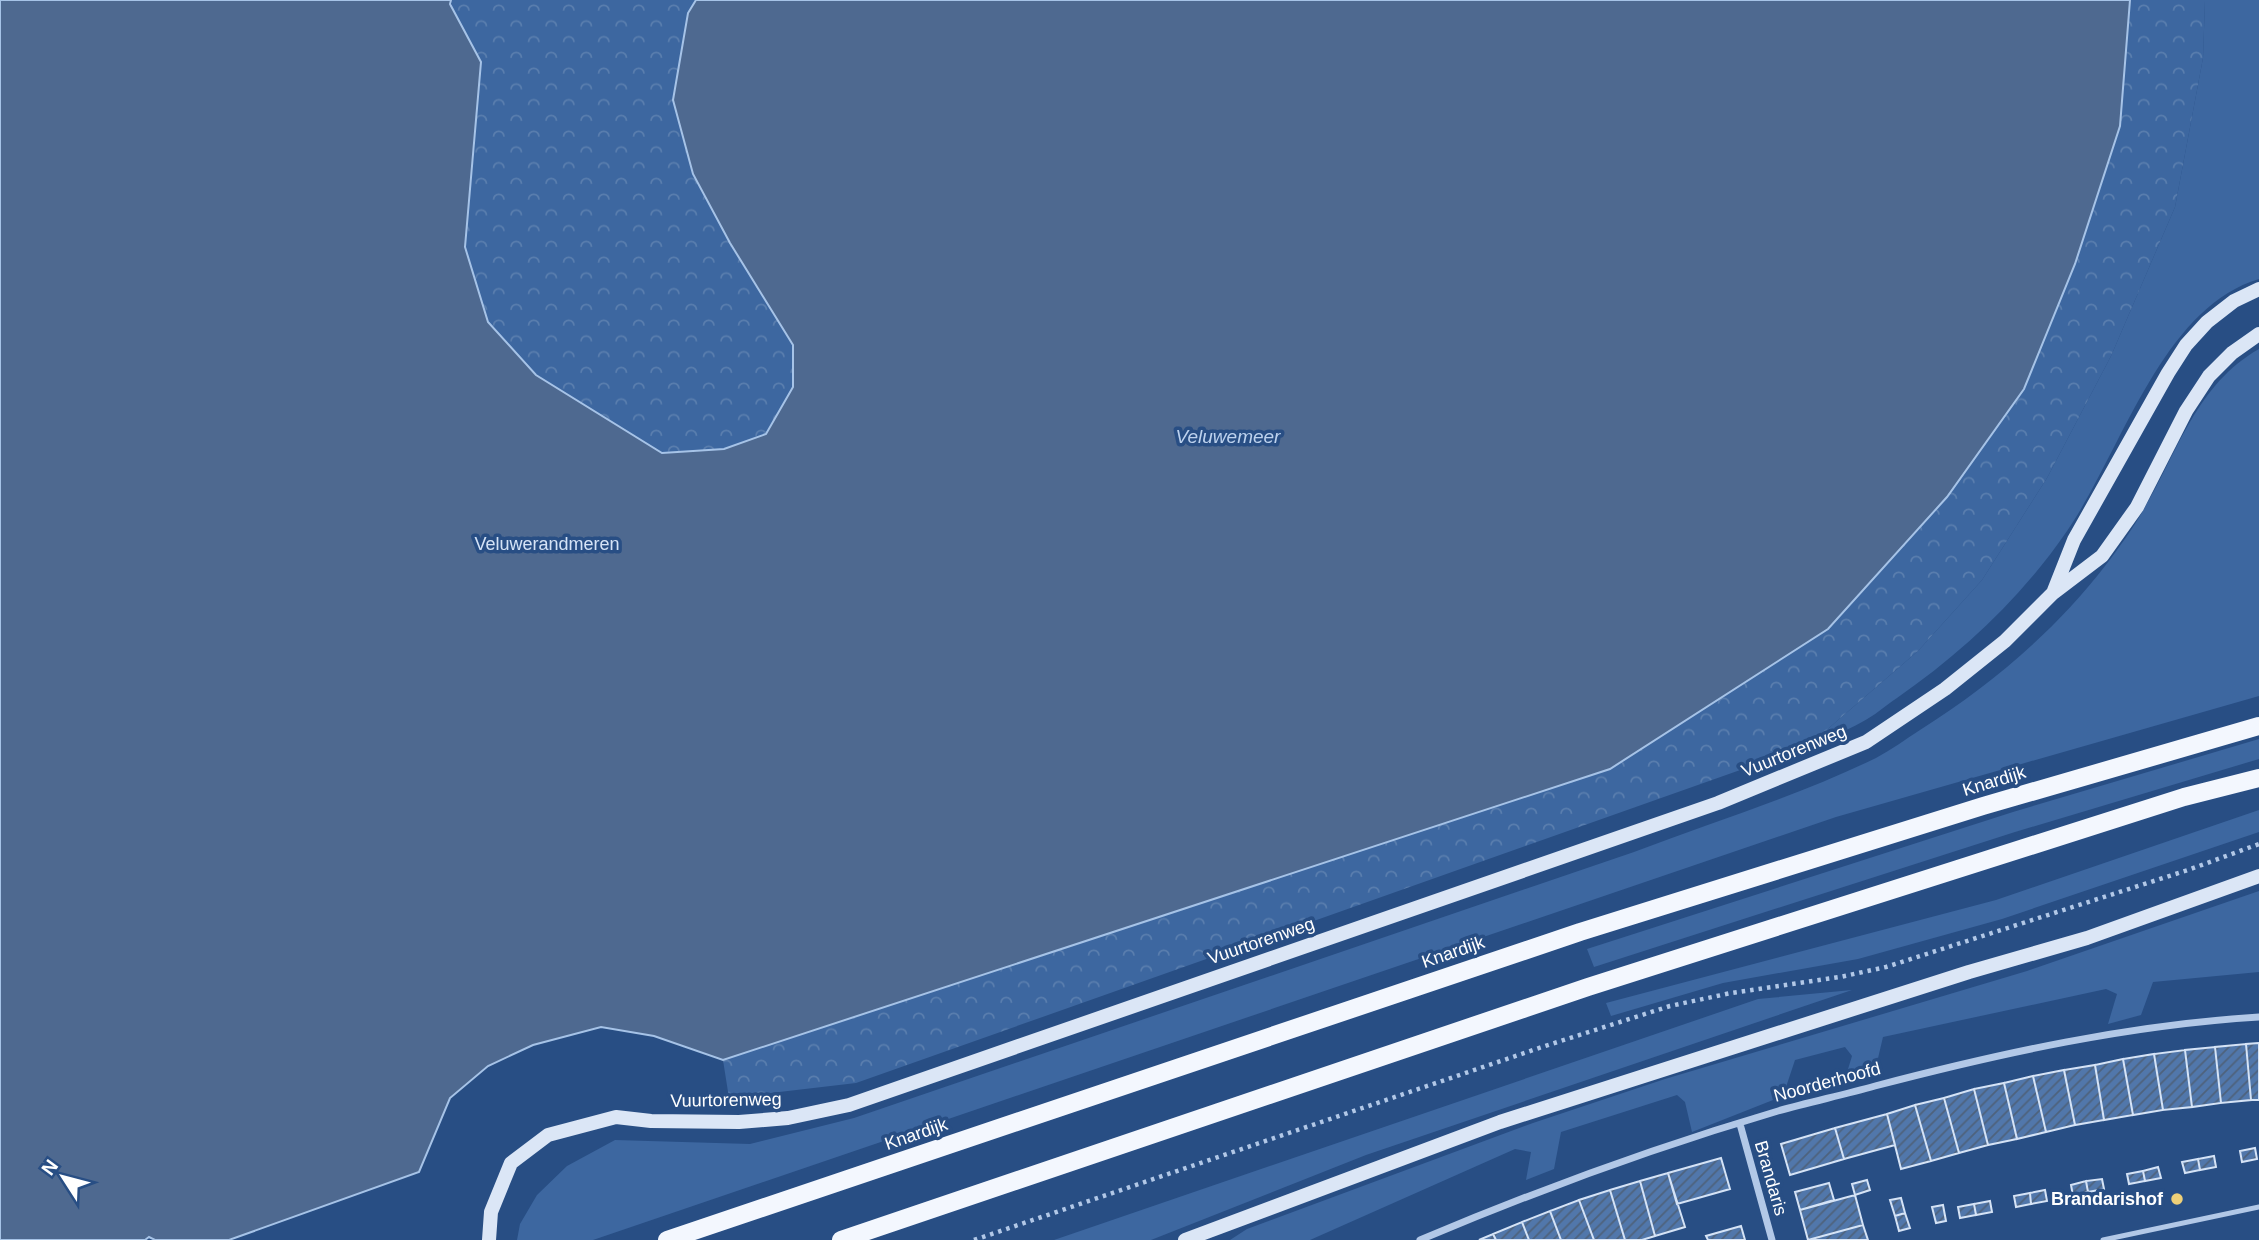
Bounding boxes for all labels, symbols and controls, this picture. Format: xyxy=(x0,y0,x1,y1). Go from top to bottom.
water label: Veluwemeer xyxy=(1176,426,1281,447)
park label: Veluwerandmeren xyxy=(474,534,620,554)
street label: Vuurtorenweg xyxy=(1739,721,1849,781)
street label: Knardijk xyxy=(1960,762,2029,800)
street label: Vuurtorenweg xyxy=(1205,913,1317,969)
street label: Knardijk xyxy=(1419,932,1488,972)
street label: Noorderhoofd xyxy=(1771,1058,1883,1106)
street label: Vuurtorenweg xyxy=(670,1089,782,1111)
street label: Knardijk xyxy=(882,1114,951,1154)
street label: Brandaris xyxy=(1751,1138,1791,1218)
north arrow xyxy=(28,1142,98,1212)
text: N xyxy=(37,1156,62,1179)
place label: Brandarishof xyxy=(2051,1189,2164,1209)
marker: Brandarishof xyxy=(2169,1191,2185,1207)

